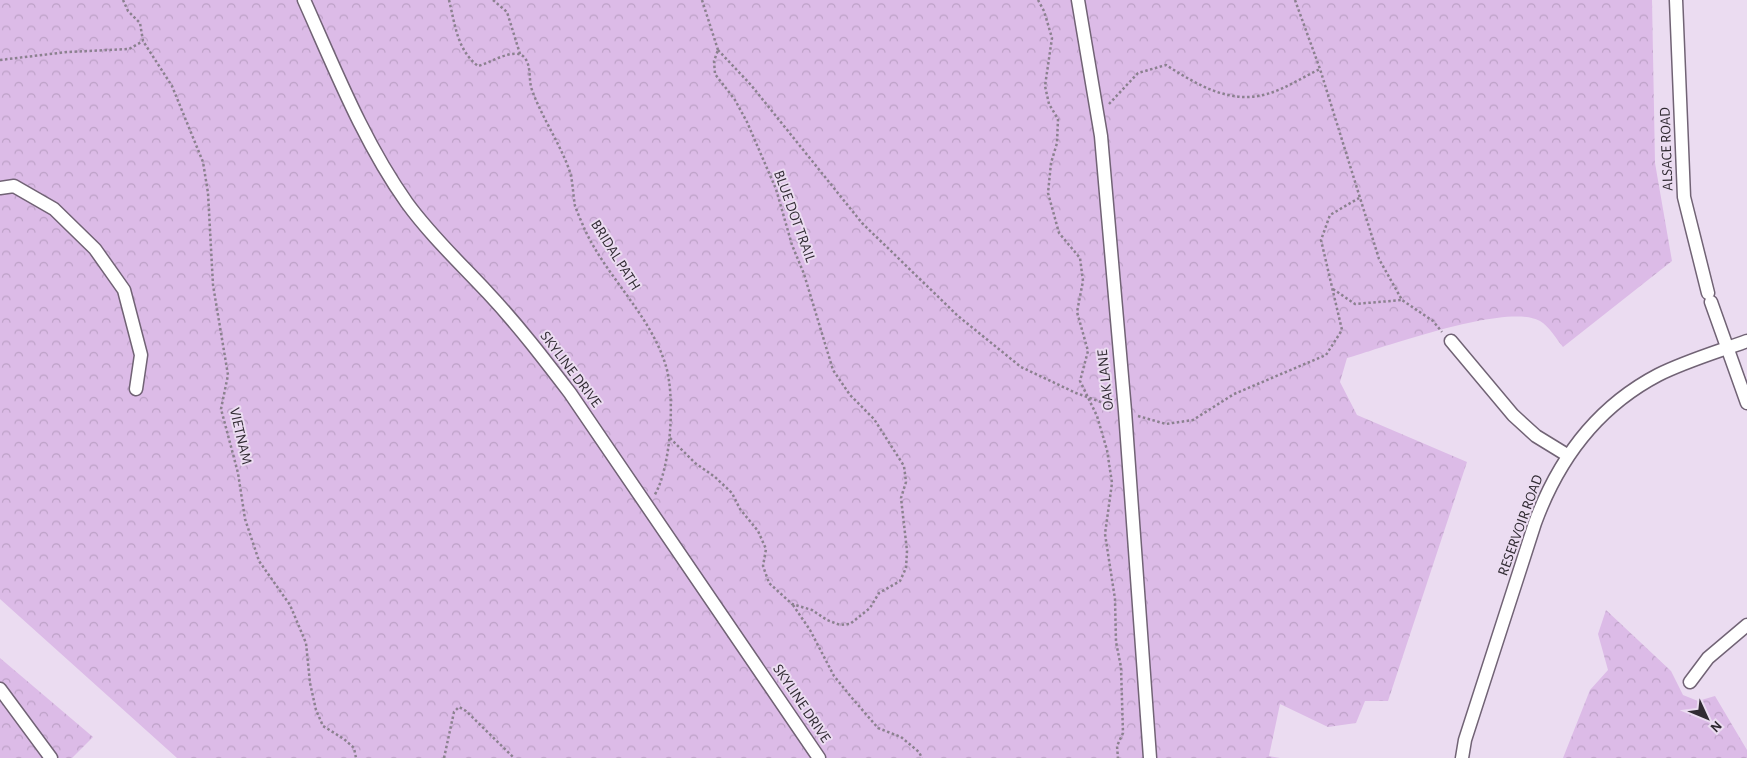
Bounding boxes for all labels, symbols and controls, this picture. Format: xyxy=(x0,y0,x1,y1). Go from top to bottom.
street label: ALSACE ROAD xyxy=(1658,107,1675,191)
street label: BLUE DOT TRAIL xyxy=(771,168,818,265)
street label: BRIDAL PATH xyxy=(588,217,643,293)
street label: SKYLINE DRIVE xyxy=(537,328,604,410)
street label: OAK LANE xyxy=(1095,349,1116,411)
street label: VIETNAM xyxy=(227,406,254,466)
street label: RESERVOIR ROAD xyxy=(1495,472,1546,578)
street label: SKYLINE DRIVE xyxy=(770,661,833,745)
north arrow xyxy=(1682,693,1732,743)
text: N xyxy=(1707,718,1724,735)

